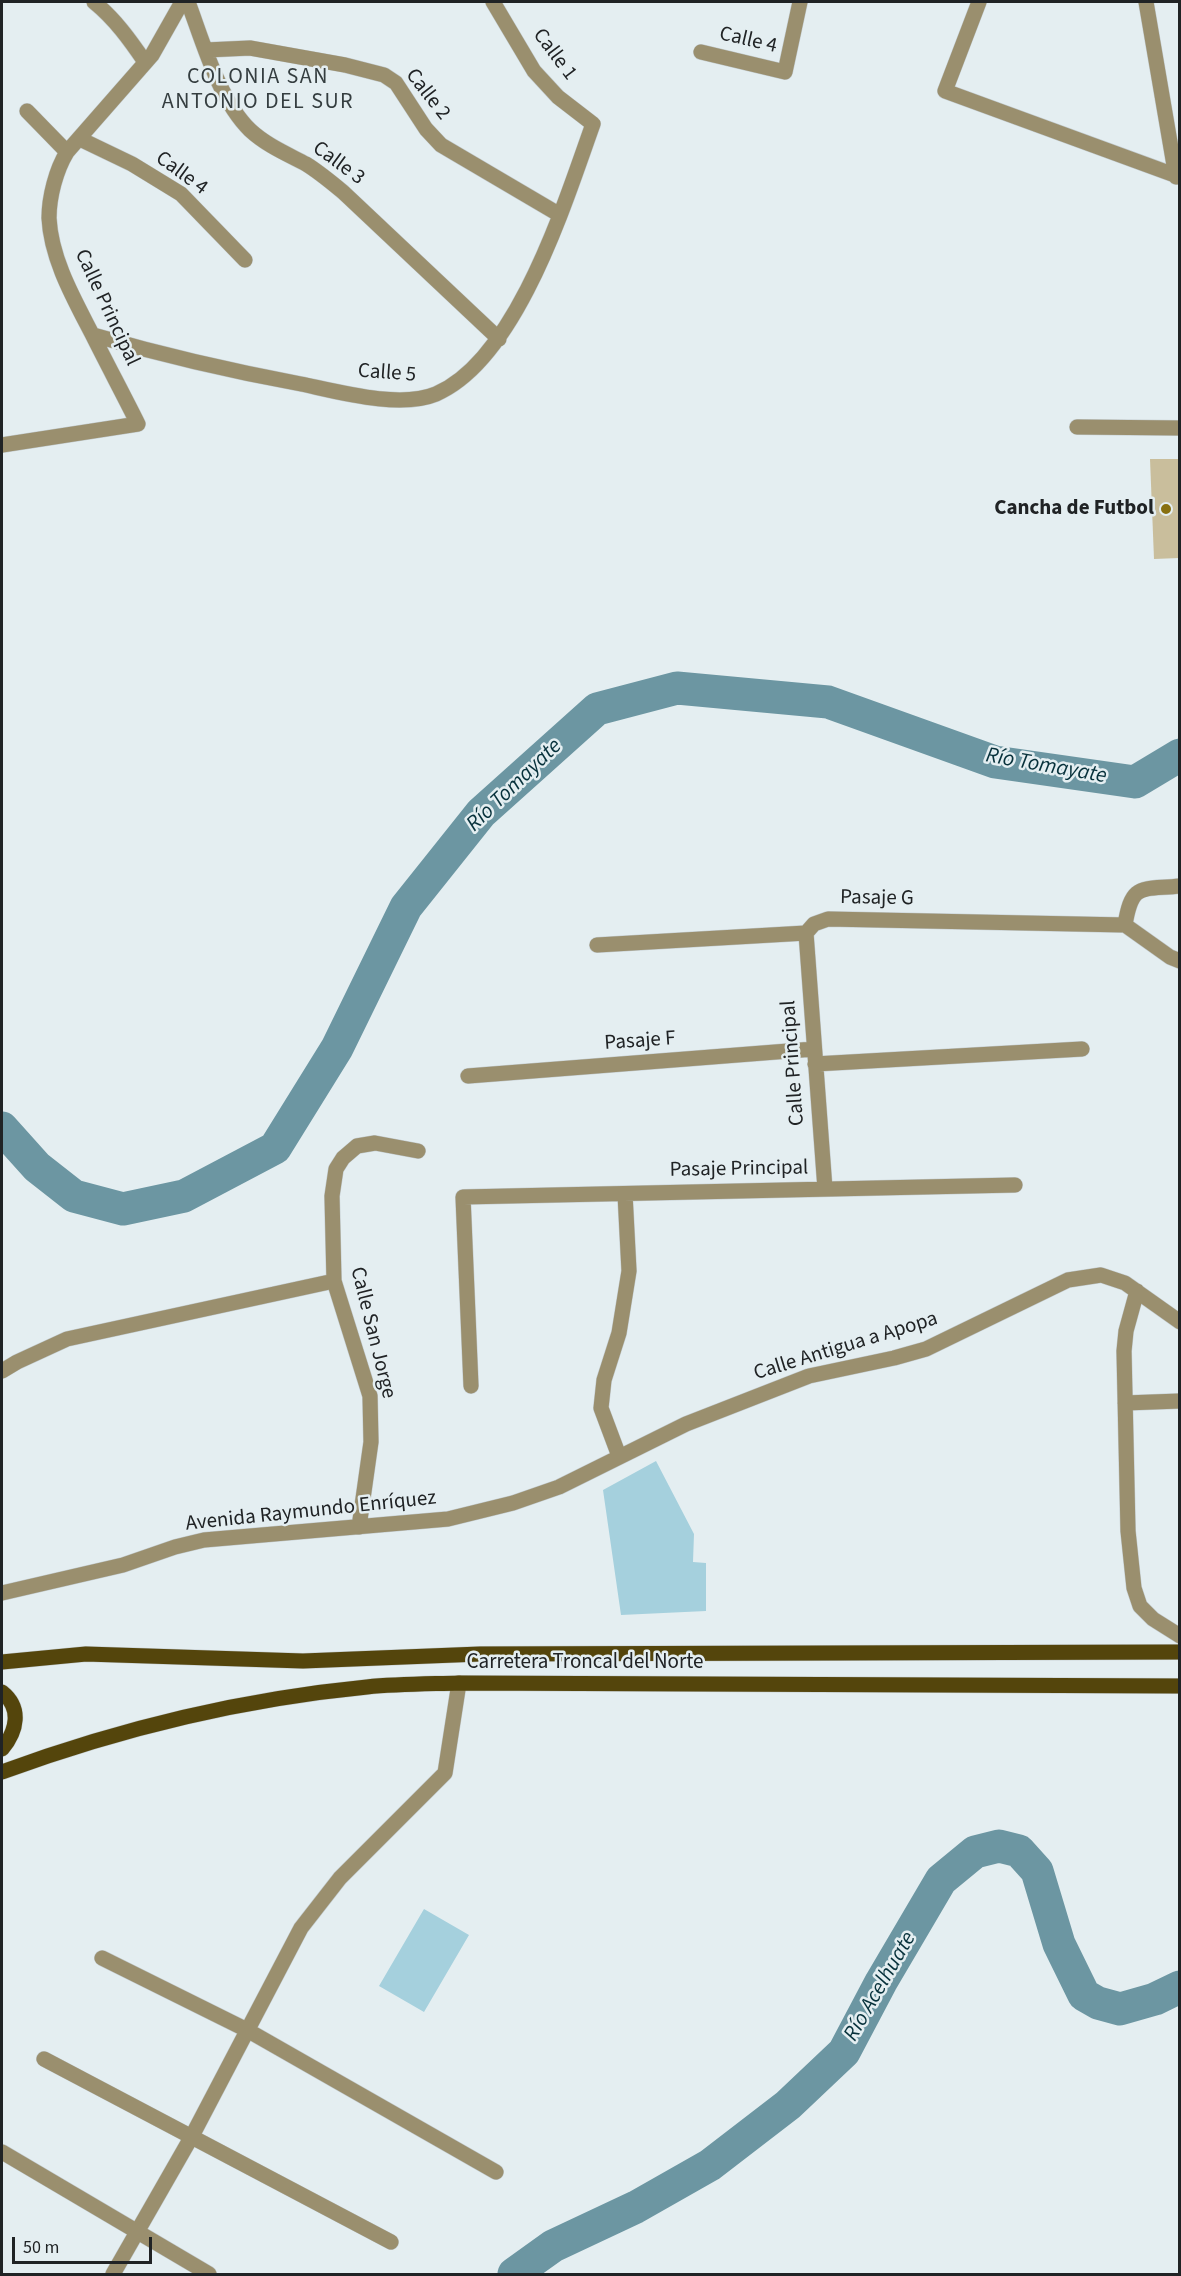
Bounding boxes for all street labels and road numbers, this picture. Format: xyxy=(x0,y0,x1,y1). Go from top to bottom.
street label: Calle 4 xyxy=(717,22,779,60)
street label: Calle 1 xyxy=(526,24,582,86)
street label: Calle 2 xyxy=(399,64,455,126)
street label: Calle 3 xyxy=(307,137,369,191)
street label: Calle 4 xyxy=(150,147,212,201)
street label: Calle Principal xyxy=(68,246,144,370)
street label: Calle 5 xyxy=(357,359,417,389)
street label: Pasaje G xyxy=(840,886,914,912)
street label: Calle Principal xyxy=(777,999,811,1127)
street label: Pasaje F xyxy=(604,1027,676,1057)
street label: Pasaje Principal xyxy=(669,1156,809,1184)
street label: Calle San Jorge xyxy=(343,1265,401,1401)
street label: Calle Antigua a Apopa xyxy=(751,1307,941,1387)
street label: Avenida Raymundo Enríquez xyxy=(185,1486,437,1538)
street label: Carretera Troncal del Norte xyxy=(467,1650,703,1676)

